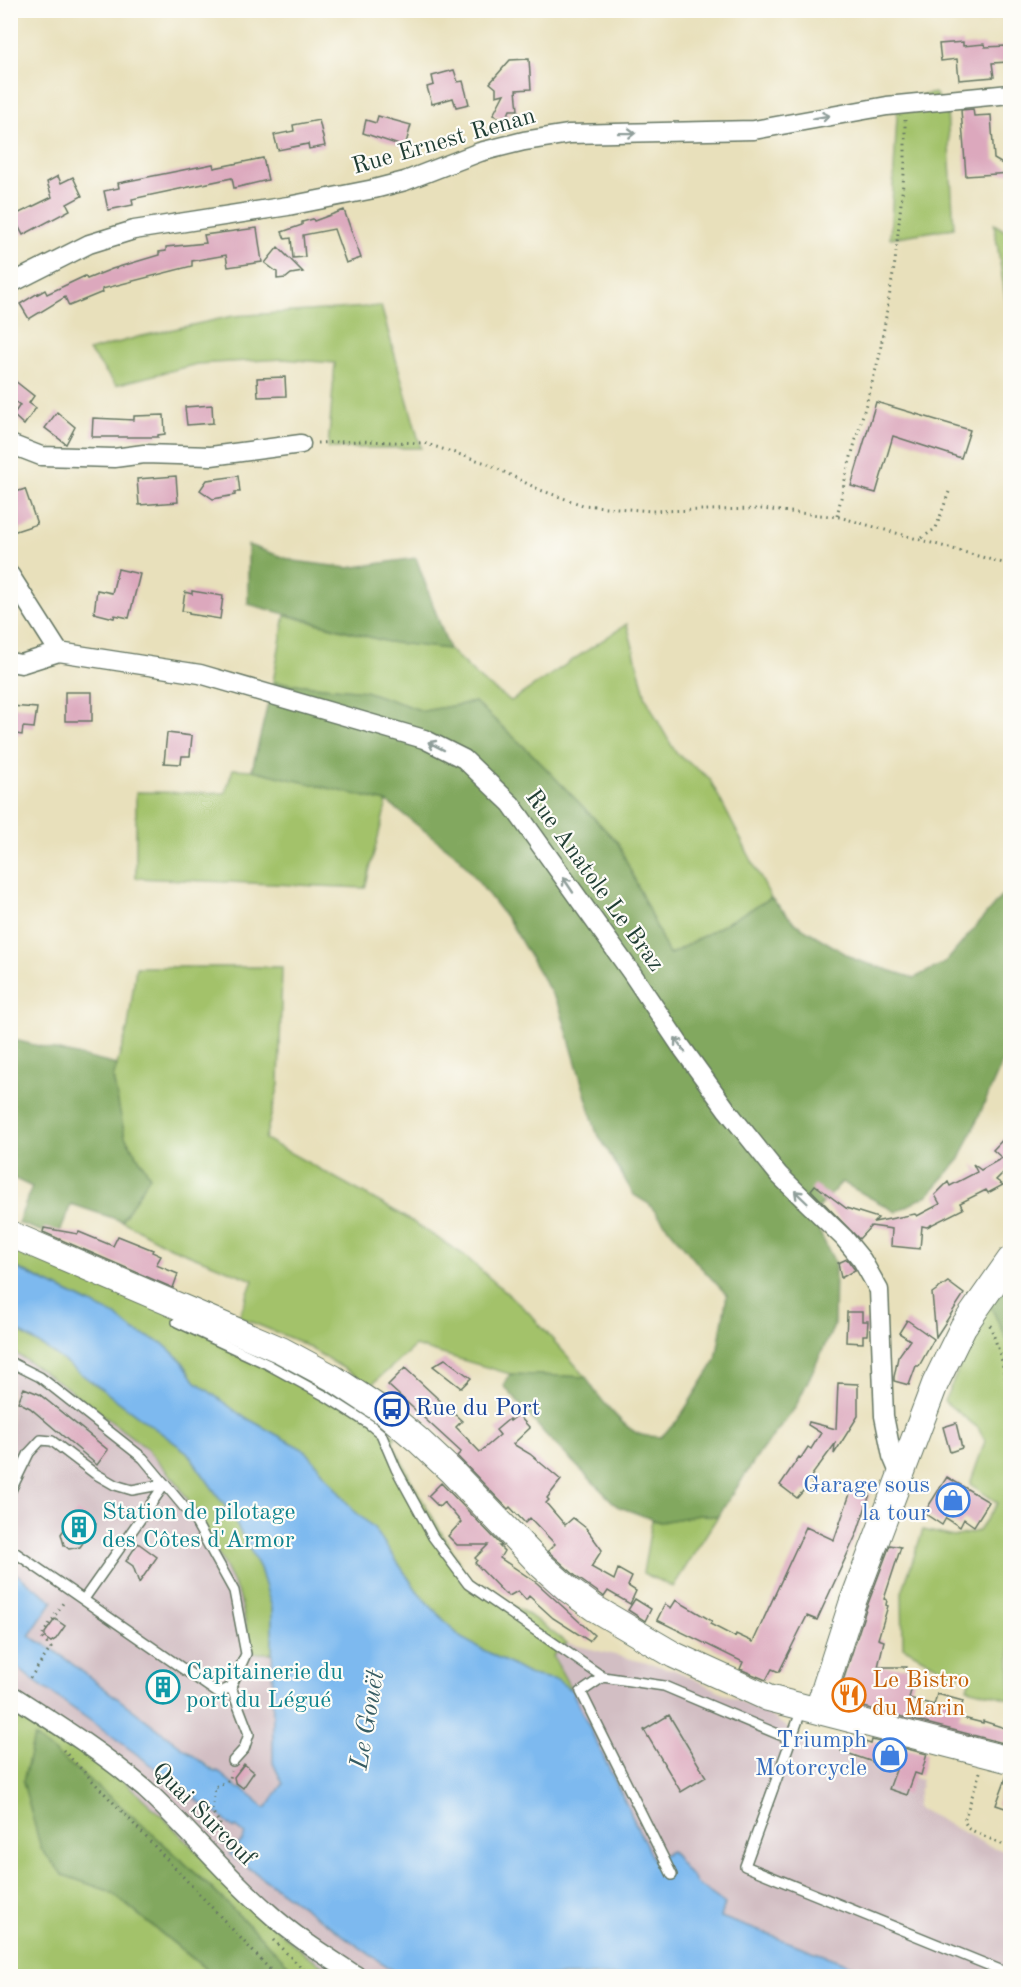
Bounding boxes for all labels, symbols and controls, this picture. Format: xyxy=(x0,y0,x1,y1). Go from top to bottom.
street label: Rue Ernest Renan xyxy=(350,104,539,180)
one-way arrow xyxy=(811,111,831,122)
one-way arrow xyxy=(617,127,637,138)
one-way arrow xyxy=(428,739,446,751)
street label: Rue Anatole Le Braz xyxy=(520,786,668,976)
one-way arrow xyxy=(562,877,574,894)
one-way arrow xyxy=(674,1037,686,1053)
one-way arrow xyxy=(794,1190,809,1204)
bus stop icon: Rue du Port xyxy=(374,1391,410,1427)
place label: Rue du Port xyxy=(415,1397,540,1421)
place label: Garage sous la tour xyxy=(803,1474,930,1526)
shop icon: Garage sous la tour xyxy=(935,1482,971,1518)
place label: Station de pilotage des Côtes d'Armor xyxy=(102,1501,295,1553)
building icon: Station de pilotage des Côtes d'Armor xyxy=(61,1509,97,1545)
place label: Capitainerie du port du Légué xyxy=(186,1661,343,1713)
water label: Le Gouët xyxy=(346,1667,390,1773)
building icon: Capitainerie du port du Légué xyxy=(145,1669,181,1705)
place label: Le Bistro du Marin xyxy=(872,1669,969,1721)
restaurant icon: Le Bistro du Marin xyxy=(831,1677,867,1713)
place label: Triumph Motorcycle xyxy=(755,1729,867,1781)
shop icon: Triumph Motorcycle xyxy=(872,1737,908,1773)
street label: Quai Surcouf xyxy=(147,1759,260,1872)

